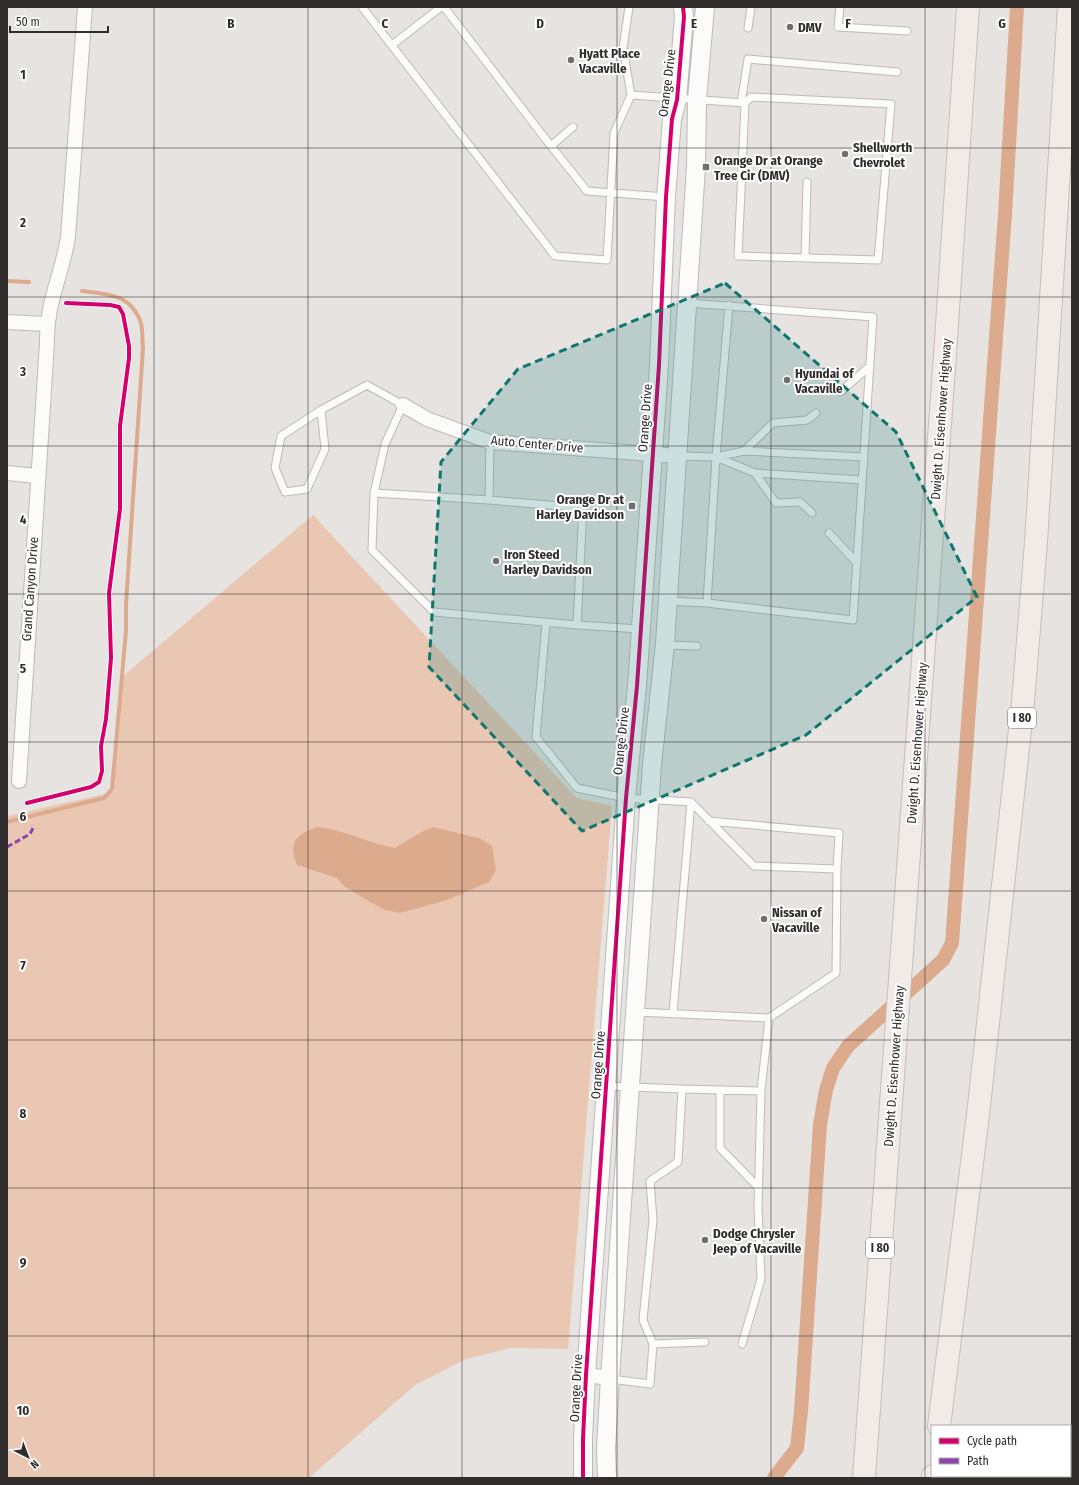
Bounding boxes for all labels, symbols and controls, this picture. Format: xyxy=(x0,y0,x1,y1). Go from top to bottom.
scale bar xyxy=(10,8,108,34)
text: 50 m xyxy=(16,15,40,29)
text: B xyxy=(227,16,235,31)
text: C xyxy=(382,16,389,31)
text: D xyxy=(536,16,544,31)
text: E xyxy=(691,16,697,31)
text: F xyxy=(845,16,851,31)
text: G xyxy=(998,16,1006,31)
place label: DMV xyxy=(798,20,822,35)
marker: DMV xyxy=(785,22,795,32)
place label: Hyatt Place Vacaville xyxy=(578,46,640,76)
street label: Orange Drive xyxy=(655,48,679,118)
marker: Hyatt Place Vacaville xyxy=(566,55,576,65)
text: 1 xyxy=(20,67,26,82)
place label: Shellworth Chevrolet xyxy=(853,140,912,170)
marker: Shellworth Chevrolet xyxy=(840,149,850,159)
place label: Orange Dr at Orange Tree Cir (DMV) xyxy=(714,153,823,183)
marker: Orange Dr at Orange Tree Cir (DMV) xyxy=(701,162,711,172)
text: 2 xyxy=(19,215,26,230)
street label: Dwight D. Eisenhower Highway xyxy=(928,338,954,500)
text: 3 xyxy=(19,364,26,379)
place label: Hyundai of Vacaville xyxy=(794,366,855,396)
marker: Hyundai of Vacaville xyxy=(782,375,792,385)
street label: Orange Drive xyxy=(635,383,655,453)
street label: Auto Center Drive xyxy=(490,432,584,456)
place label: Orange Dr at Harley Davidson xyxy=(536,492,624,522)
marker: Orange Dr at Harley Davidson xyxy=(627,501,637,511)
text: 4 xyxy=(20,512,27,527)
street label: Grand Canyon Drive xyxy=(19,536,41,642)
place label: Iron Steed Harley Davidson xyxy=(504,547,592,577)
marker: Iron Steed Harley Davidson xyxy=(491,556,501,566)
text: 5 xyxy=(20,661,26,676)
street label: Dwight D. Eisenhower Highway xyxy=(904,662,930,824)
street label: Orange Drive xyxy=(610,706,632,776)
road number: I 80 xyxy=(1008,708,1036,728)
text: 6 xyxy=(20,809,27,824)
place label: Nissan of Vacaville xyxy=(771,905,823,935)
marker: Nissan of Vacaville xyxy=(759,914,769,924)
text: 7 xyxy=(20,958,26,973)
street label: Dwight D. Eisenhower Highway xyxy=(881,985,907,1147)
street label: Orange Drive xyxy=(588,1030,608,1100)
text: 8 xyxy=(20,1106,27,1121)
place label: Dodge Chrysler Jeep of Vacaville xyxy=(712,1226,802,1256)
marker: Dodge Chrysler Jeep of Vacaville xyxy=(700,1235,710,1245)
road number: I 80 xyxy=(866,1238,894,1258)
text: 9 xyxy=(20,1255,27,1270)
street label: Orange Drive xyxy=(567,1353,585,1423)
text: 10 xyxy=(17,1403,29,1418)
legend xyxy=(931,1425,1071,1477)
text: Cycle path xyxy=(967,1434,1017,1448)
north arrow xyxy=(8,1437,48,1477)
text: Path xyxy=(967,1454,989,1468)
text: N xyxy=(28,1457,41,1471)

